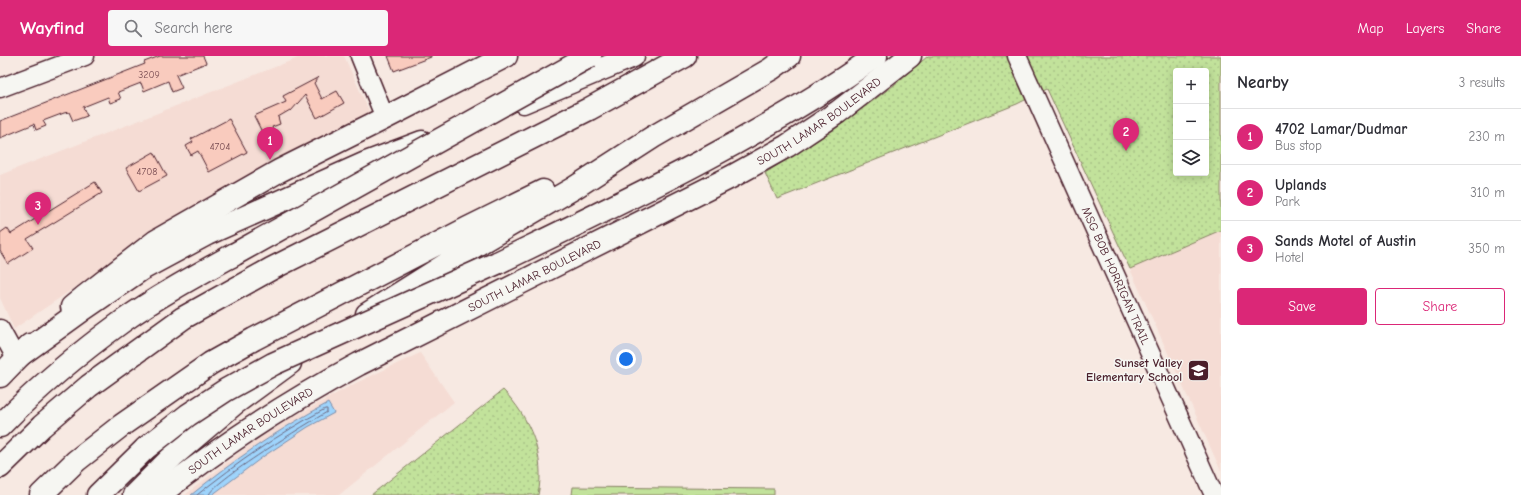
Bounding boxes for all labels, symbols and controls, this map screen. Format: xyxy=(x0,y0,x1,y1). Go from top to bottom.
search box xyxy=(108,10,388,46)
text: Wayfind xyxy=(20,17,84,39)
icon: search xyxy=(122,17,144,39)
text: Search here xyxy=(154,19,233,37)
text: Map xyxy=(1357,20,1384,37)
text: Layers xyxy=(1406,20,1444,37)
text: Share xyxy=(1466,20,1501,37)
map controls xyxy=(1173,68,1209,176)
button: + xyxy=(1173,68,1209,104)
house number: 3209 xyxy=(138,69,160,81)
text: Nearby xyxy=(1237,73,1288,92)
street label: SOUTH LAMAR BOULEVARD xyxy=(755,74,884,168)
text: 3 results xyxy=(1459,75,1505,90)
button: − xyxy=(1173,104,1209,140)
pin: 2 xyxy=(1113,118,1139,151)
text: 4702 Lamar/Dudmar xyxy=(1275,120,1407,138)
pin: 1 xyxy=(257,127,283,160)
text: 1 xyxy=(1247,129,1253,144)
text: 230 m xyxy=(1469,129,1505,144)
text: Bus stop xyxy=(1275,138,1322,153)
button: layers xyxy=(1173,140,1209,176)
house number: 4704 xyxy=(210,141,230,153)
house number: 4708 xyxy=(137,166,157,178)
text: Uplands xyxy=(1275,176,1326,194)
text: 2 xyxy=(1247,185,1253,200)
text: 310 m xyxy=(1470,185,1505,200)
pin: 3 xyxy=(25,192,51,225)
text: Park xyxy=(1275,194,1300,209)
street label: MSG BOB HORRIGAN TRAIL xyxy=(1079,205,1153,347)
text: Sands Motel of Austin xyxy=(1275,232,1416,250)
street label: SOUTH LAMAR BOULEVARD xyxy=(466,236,603,315)
text: 3 xyxy=(1247,241,1253,256)
text: 350 m xyxy=(1468,241,1505,256)
text: Hotel xyxy=(1275,250,1304,265)
button: Save xyxy=(1237,288,1367,325)
button: Share xyxy=(1375,288,1505,325)
your location xyxy=(616,349,636,369)
place label: Sunset Valley Elementary School xyxy=(1086,356,1183,384)
school or university icon: Sunset Valley Elementary School xyxy=(1185,357,1211,383)
street label: SOUTH LAMAR BOULEVARD xyxy=(185,384,316,477)

